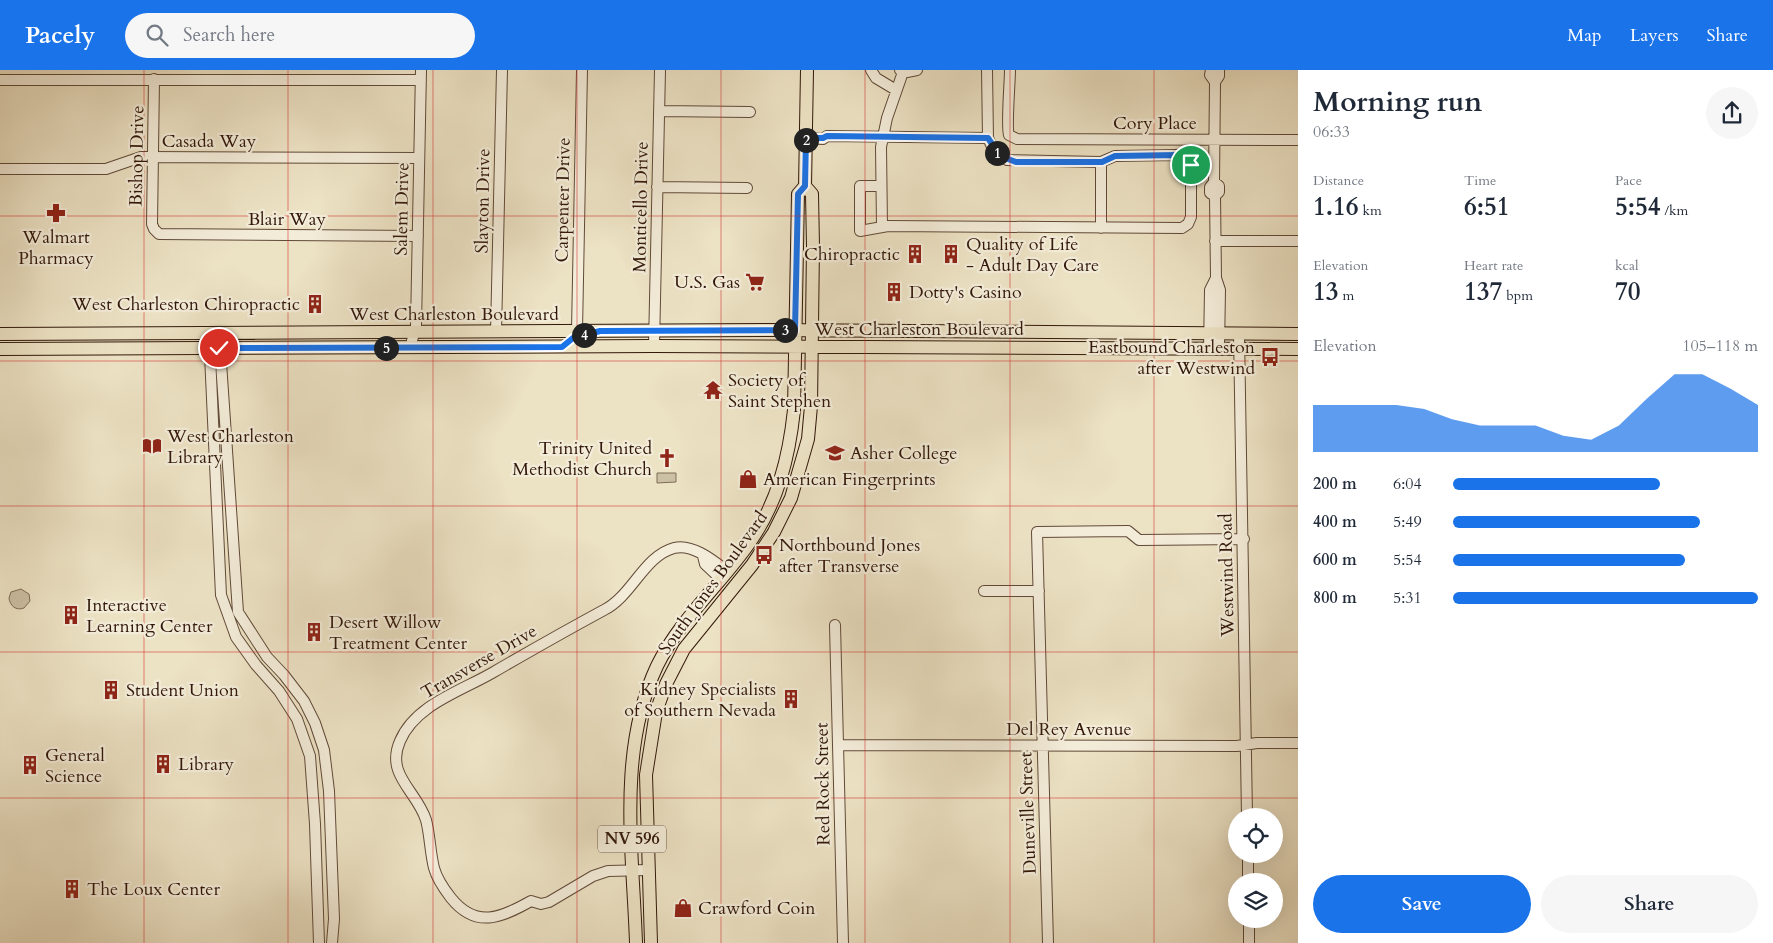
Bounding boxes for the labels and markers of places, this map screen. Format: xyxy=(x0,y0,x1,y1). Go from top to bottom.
pin: 2 xyxy=(794,128,818,152)
pin: 1 xyxy=(984,140,1010,166)
pin xyxy=(1170,144,1212,186)
pharmacy icon: Walmart Pharmacy xyxy=(45,202,67,224)
place label: Walmart Pharmacy xyxy=(18,225,94,271)
place label: Quality of Life - Adult Day Care xyxy=(966,232,1099,278)
place label: Chiropractic xyxy=(804,242,900,267)
building icon: Chiropractic xyxy=(904,243,926,265)
building icon: Quality of Life - Adult Day Care xyxy=(940,243,962,265)
place label: U.S. Gas xyxy=(674,270,740,295)
supermarket icon: U.S. Gas xyxy=(744,271,766,293)
place label: Dotty's Casino xyxy=(909,280,1022,305)
building icon: Dotty's Casino xyxy=(883,281,905,303)
place label: West Charleston Chiropractic xyxy=(71,292,300,317)
building icon: West Charleston Chiropractic xyxy=(304,293,326,315)
pin: 3 xyxy=(772,318,798,342)
pin: 4 xyxy=(572,322,596,348)
pin xyxy=(198,327,240,369)
place label: Eastbound Charleston after Westwind xyxy=(1088,335,1256,381)
pin: 5 xyxy=(374,336,398,360)
bus stop icon: Eastbound Charleston after Westwind xyxy=(1259,346,1281,368)
place label: Society of Saint Stephen xyxy=(728,368,832,414)
temple icon: Society of Saint Stephen xyxy=(702,379,724,401)
place label: West Charleston Library xyxy=(166,424,295,470)
library icon: West Charleston Library xyxy=(141,435,163,457)
place label: Trinity United Methodist Church xyxy=(512,436,652,482)
place label: Asher College xyxy=(850,441,957,466)
school or university icon: Asher College xyxy=(824,442,846,464)
church icon: Trinity United Methodist Church xyxy=(656,447,678,469)
place label: American Fingerprints xyxy=(763,467,935,492)
shop icon: American Fingerprints xyxy=(737,468,759,490)
place label: Northbound Jones after Transverse xyxy=(779,533,920,579)
bus stop icon: Northbound Jones after Transverse xyxy=(753,544,775,566)
place label: Interactive Learning Center xyxy=(86,593,213,639)
building icon: Interactive Learning Center xyxy=(60,604,82,626)
place label: Desert Willow Treatment Center xyxy=(329,610,468,656)
building icon: Desert Willow Treatment Center xyxy=(303,621,325,643)
place label: Kidney Specialists of Southern Nevada xyxy=(624,677,776,723)
place label: Student Union xyxy=(126,678,240,703)
building icon: Student Union xyxy=(100,679,122,701)
building icon: Kidney Specialists of Southern Nevada xyxy=(780,688,802,710)
place label: General Science xyxy=(45,743,105,789)
place label: Library xyxy=(178,752,235,777)
building icon: Library xyxy=(152,753,174,775)
building icon: General Science xyxy=(19,754,41,776)
place label: The Loux Center xyxy=(87,877,220,902)
building icon: The Loux Center xyxy=(61,878,83,900)
place label: Crawford Coin xyxy=(698,896,816,921)
shop icon: Crawford Coin xyxy=(672,897,694,919)

